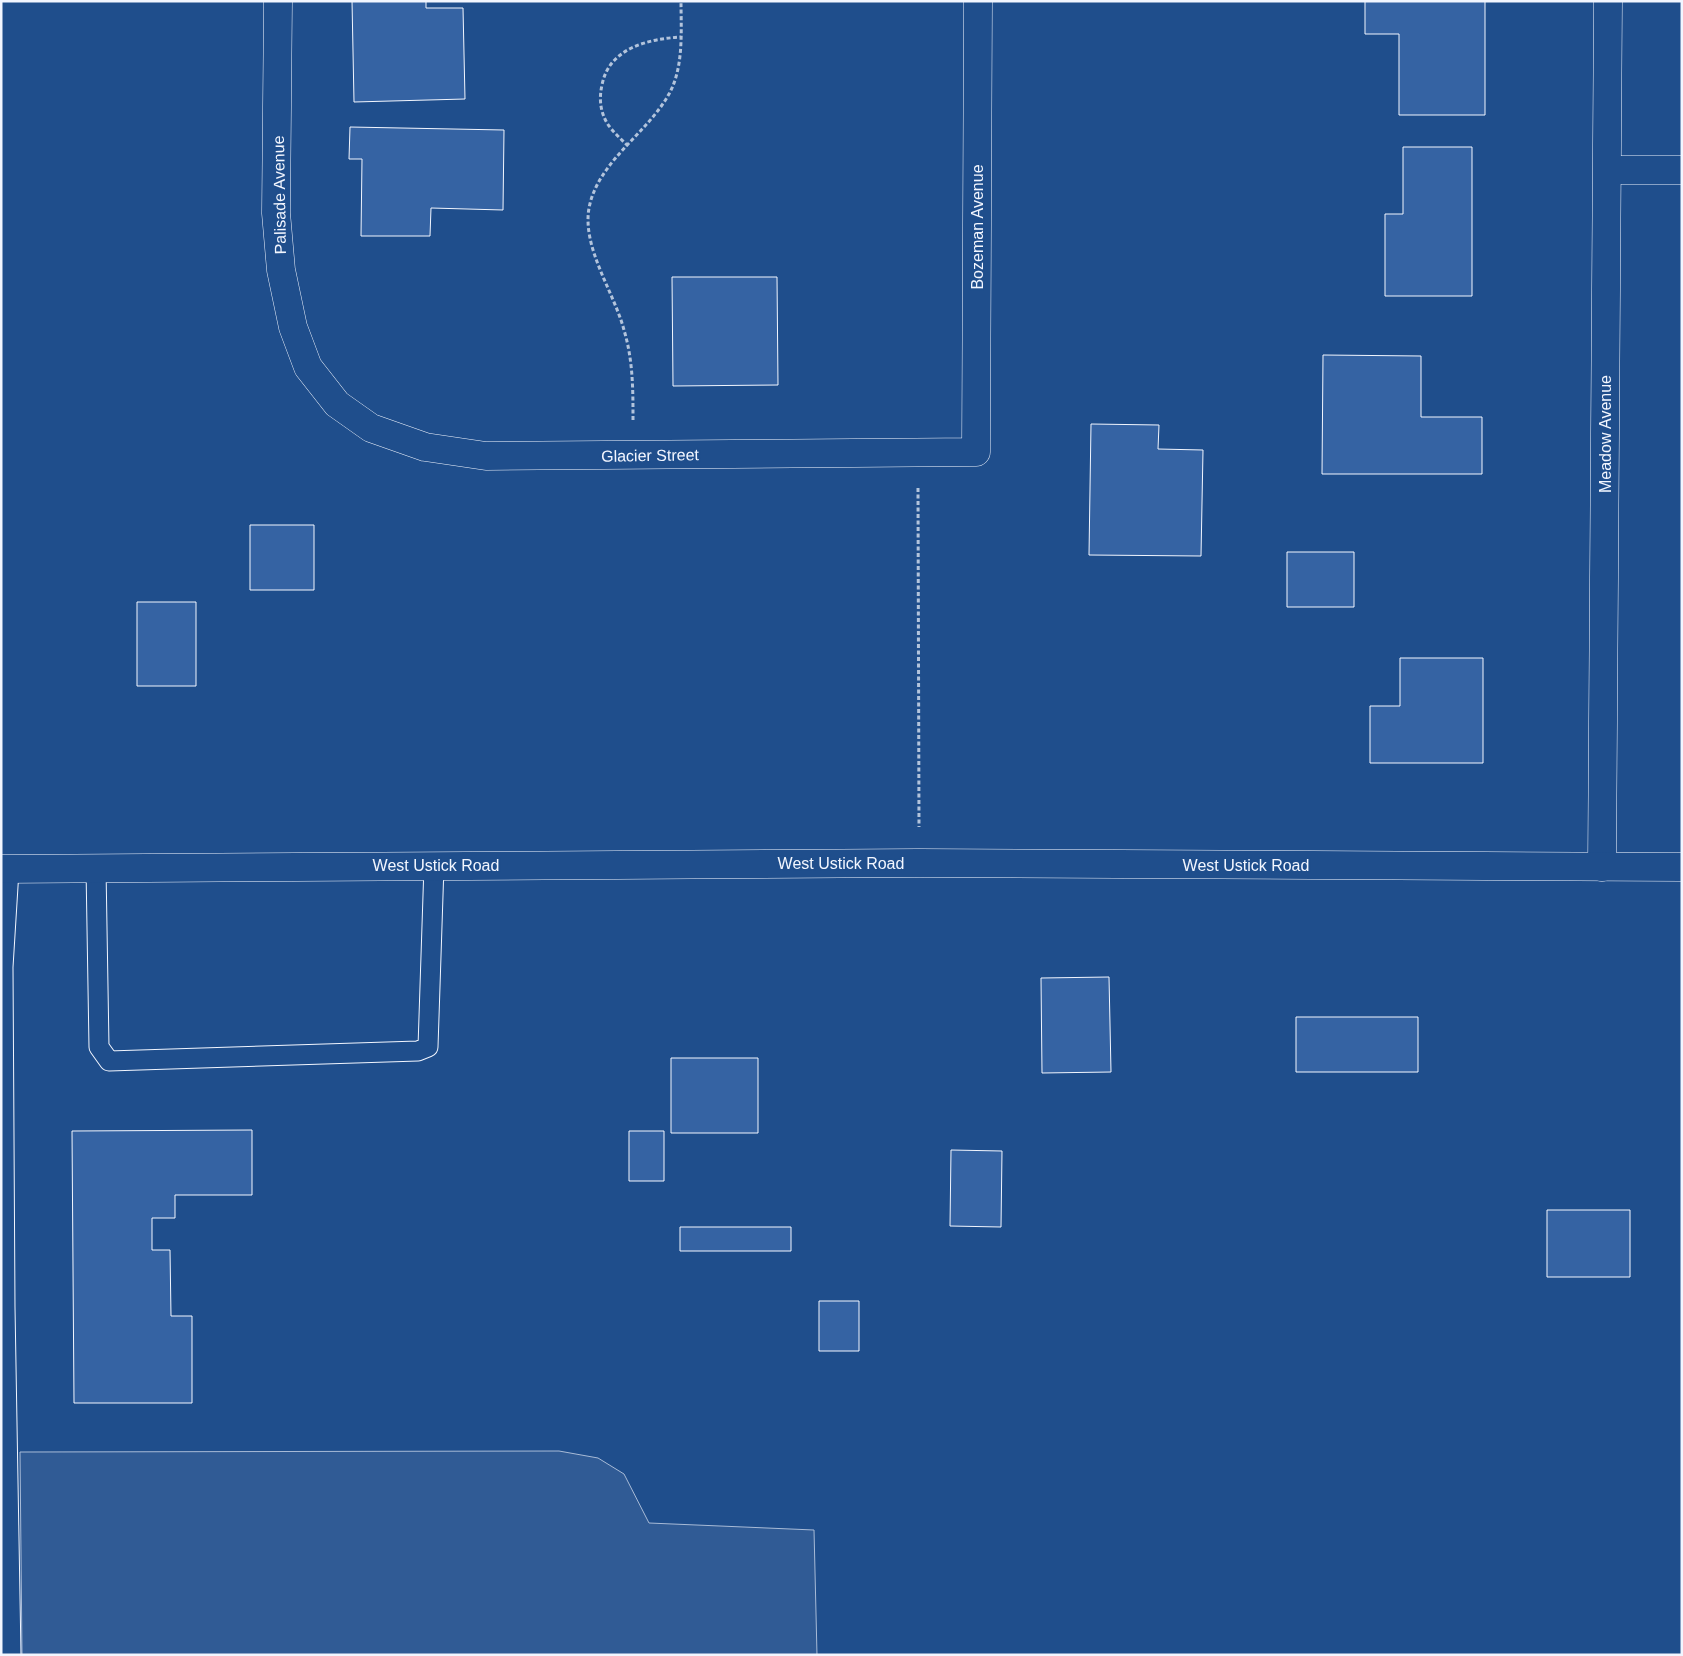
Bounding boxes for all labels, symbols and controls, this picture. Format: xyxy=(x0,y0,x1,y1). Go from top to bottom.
street label: Palisade Avenue xyxy=(270,135,289,255)
street label: Bozeman Avenue xyxy=(969,164,986,290)
street label: Meadow Avenue xyxy=(1597,375,1614,493)
street label: Glacier Street xyxy=(601,446,700,465)
street label: West Ustick Road xyxy=(778,855,904,872)
street label: West Ustick Road xyxy=(373,857,499,874)
street label: West Ustick Road xyxy=(1183,857,1309,874)

